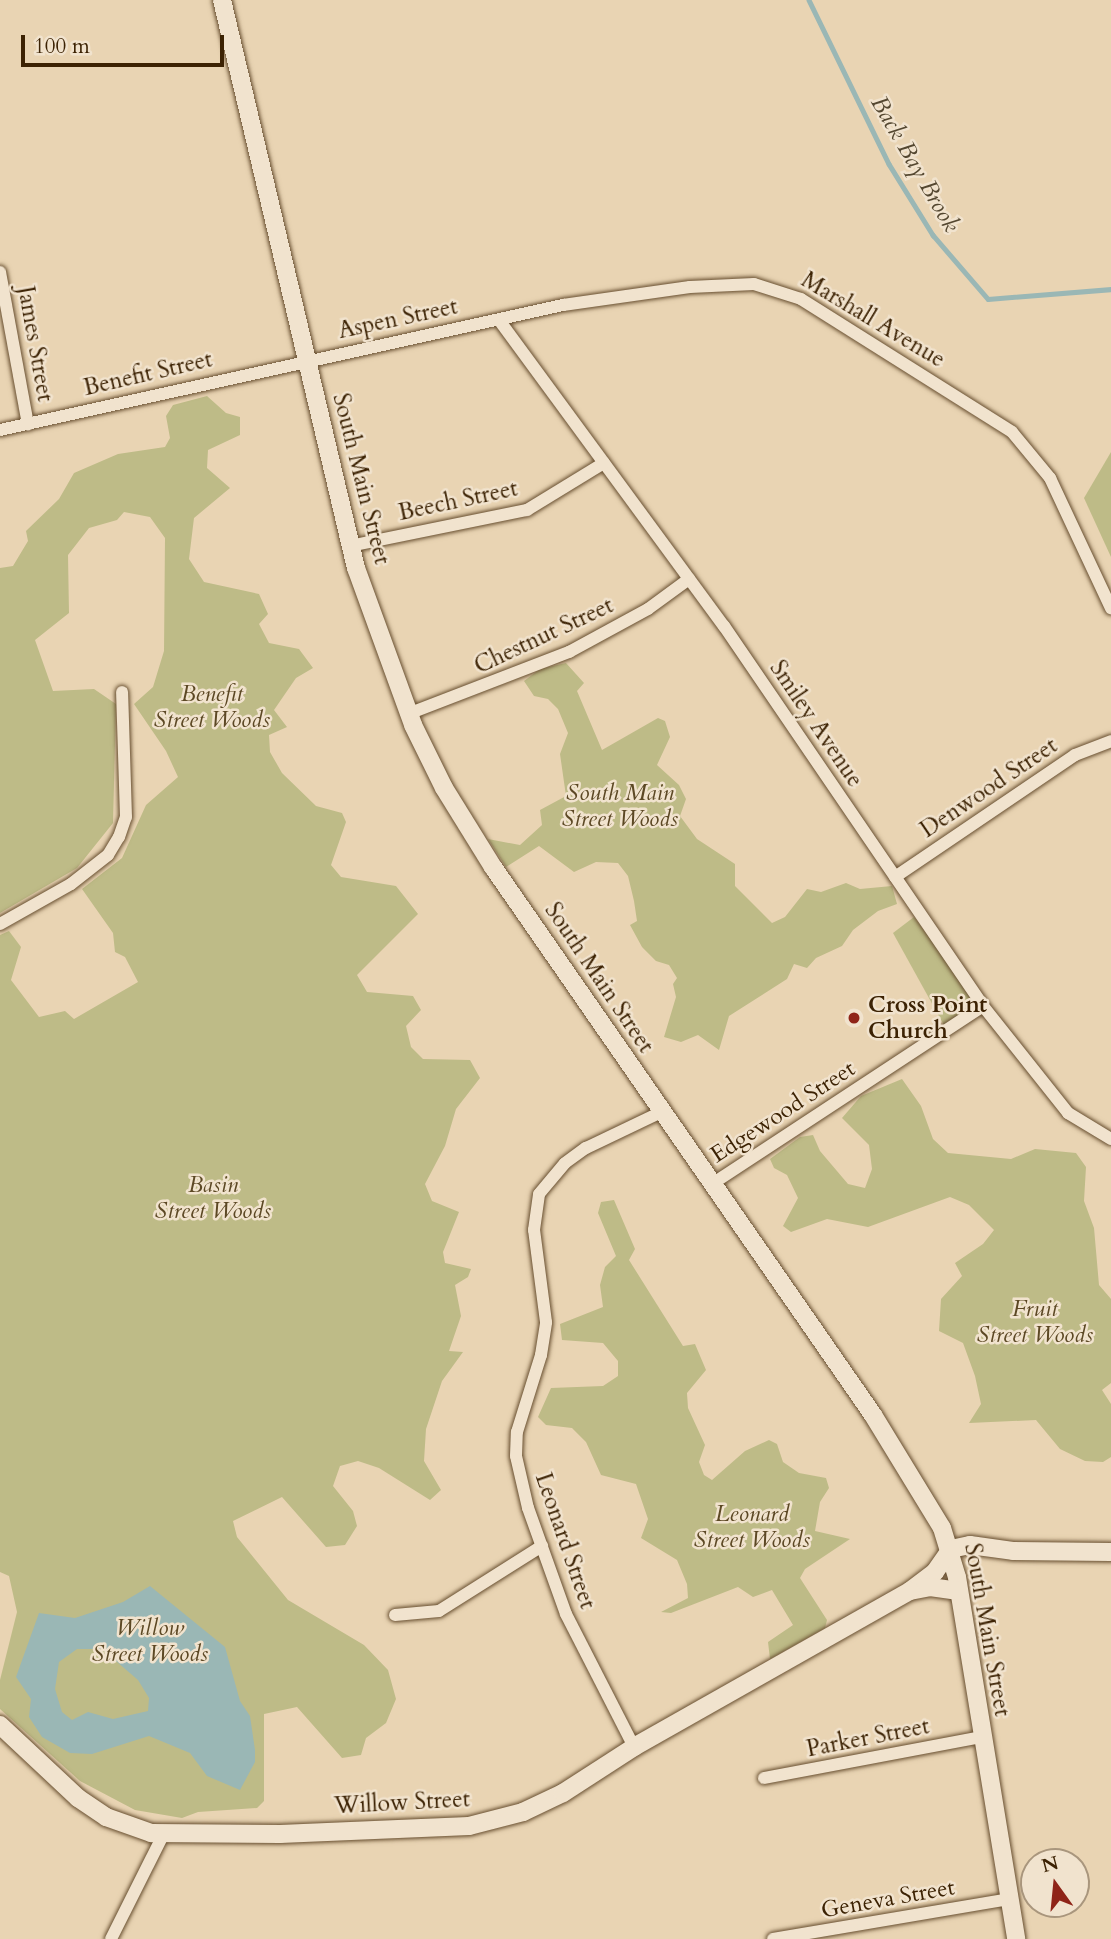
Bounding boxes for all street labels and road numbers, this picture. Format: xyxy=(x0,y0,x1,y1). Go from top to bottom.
street label: Marshall Avenue xyxy=(796,266,950,374)
street label: James Street xyxy=(11,284,59,404)
street label: Aspen Street xyxy=(336,293,460,345)
street label: Benefit Street xyxy=(81,346,215,402)
street label: South Main Street xyxy=(326,391,396,567)
street label: Beech Street xyxy=(396,475,520,527)
street label: Chestnut Street xyxy=(470,592,618,680)
street label: Smiley Avenue xyxy=(764,655,868,793)
street label: Denwood Street xyxy=(915,732,1063,844)
street label: South Main Street xyxy=(539,898,659,1058)
street label: Edgewood Street xyxy=(706,1055,860,1169)
street label: Leonard Street xyxy=(529,1469,601,1613)
street label: South Main Street xyxy=(958,1541,1016,1719)
street label: Parker Street xyxy=(804,1713,932,1763)
street label: Willow Street xyxy=(333,1786,471,1820)
street label: Geneva Street xyxy=(819,1874,957,1924)

